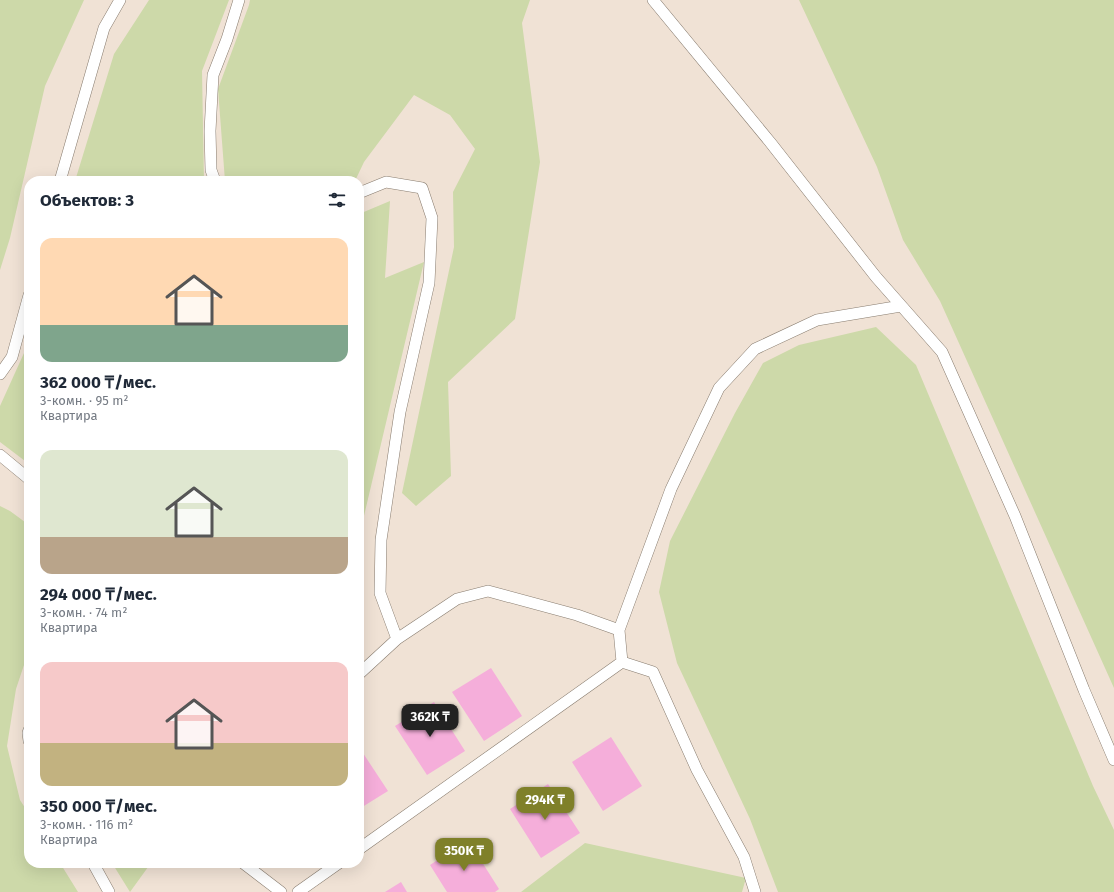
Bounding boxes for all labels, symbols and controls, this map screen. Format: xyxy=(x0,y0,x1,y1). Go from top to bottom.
icon: filters xyxy=(326,189,348,211)
text: Объектов: 3 xyxy=(40,190,134,211)
icon: home xyxy=(158,264,230,336)
text: 362 000 ₸/мес. xyxy=(40,372,156,393)
text: 3-комн. · 95 m² xyxy=(40,393,129,408)
text: Квартира xyxy=(40,408,98,423)
icon: home xyxy=(158,476,230,548)
text: 294 000 ₸/мес. xyxy=(40,584,157,605)
text: 3-комн. · 74 m² xyxy=(40,605,127,620)
text: Квартира xyxy=(40,620,98,635)
icon: home xyxy=(158,688,230,760)
pin: 362K ₸ xyxy=(397,704,463,738)
text: 362K ₸ xyxy=(410,709,450,724)
pin: 294K ₸ xyxy=(512,787,578,821)
text: 294K ₸ xyxy=(525,792,565,807)
text: 350 000 ₸/мес. xyxy=(40,796,157,817)
text: 3-комн. · 116 m² xyxy=(40,817,133,832)
text: Квартира xyxy=(40,832,98,847)
pin: 350K ₸ xyxy=(431,838,497,872)
text: 350K ₸ xyxy=(444,843,484,858)

